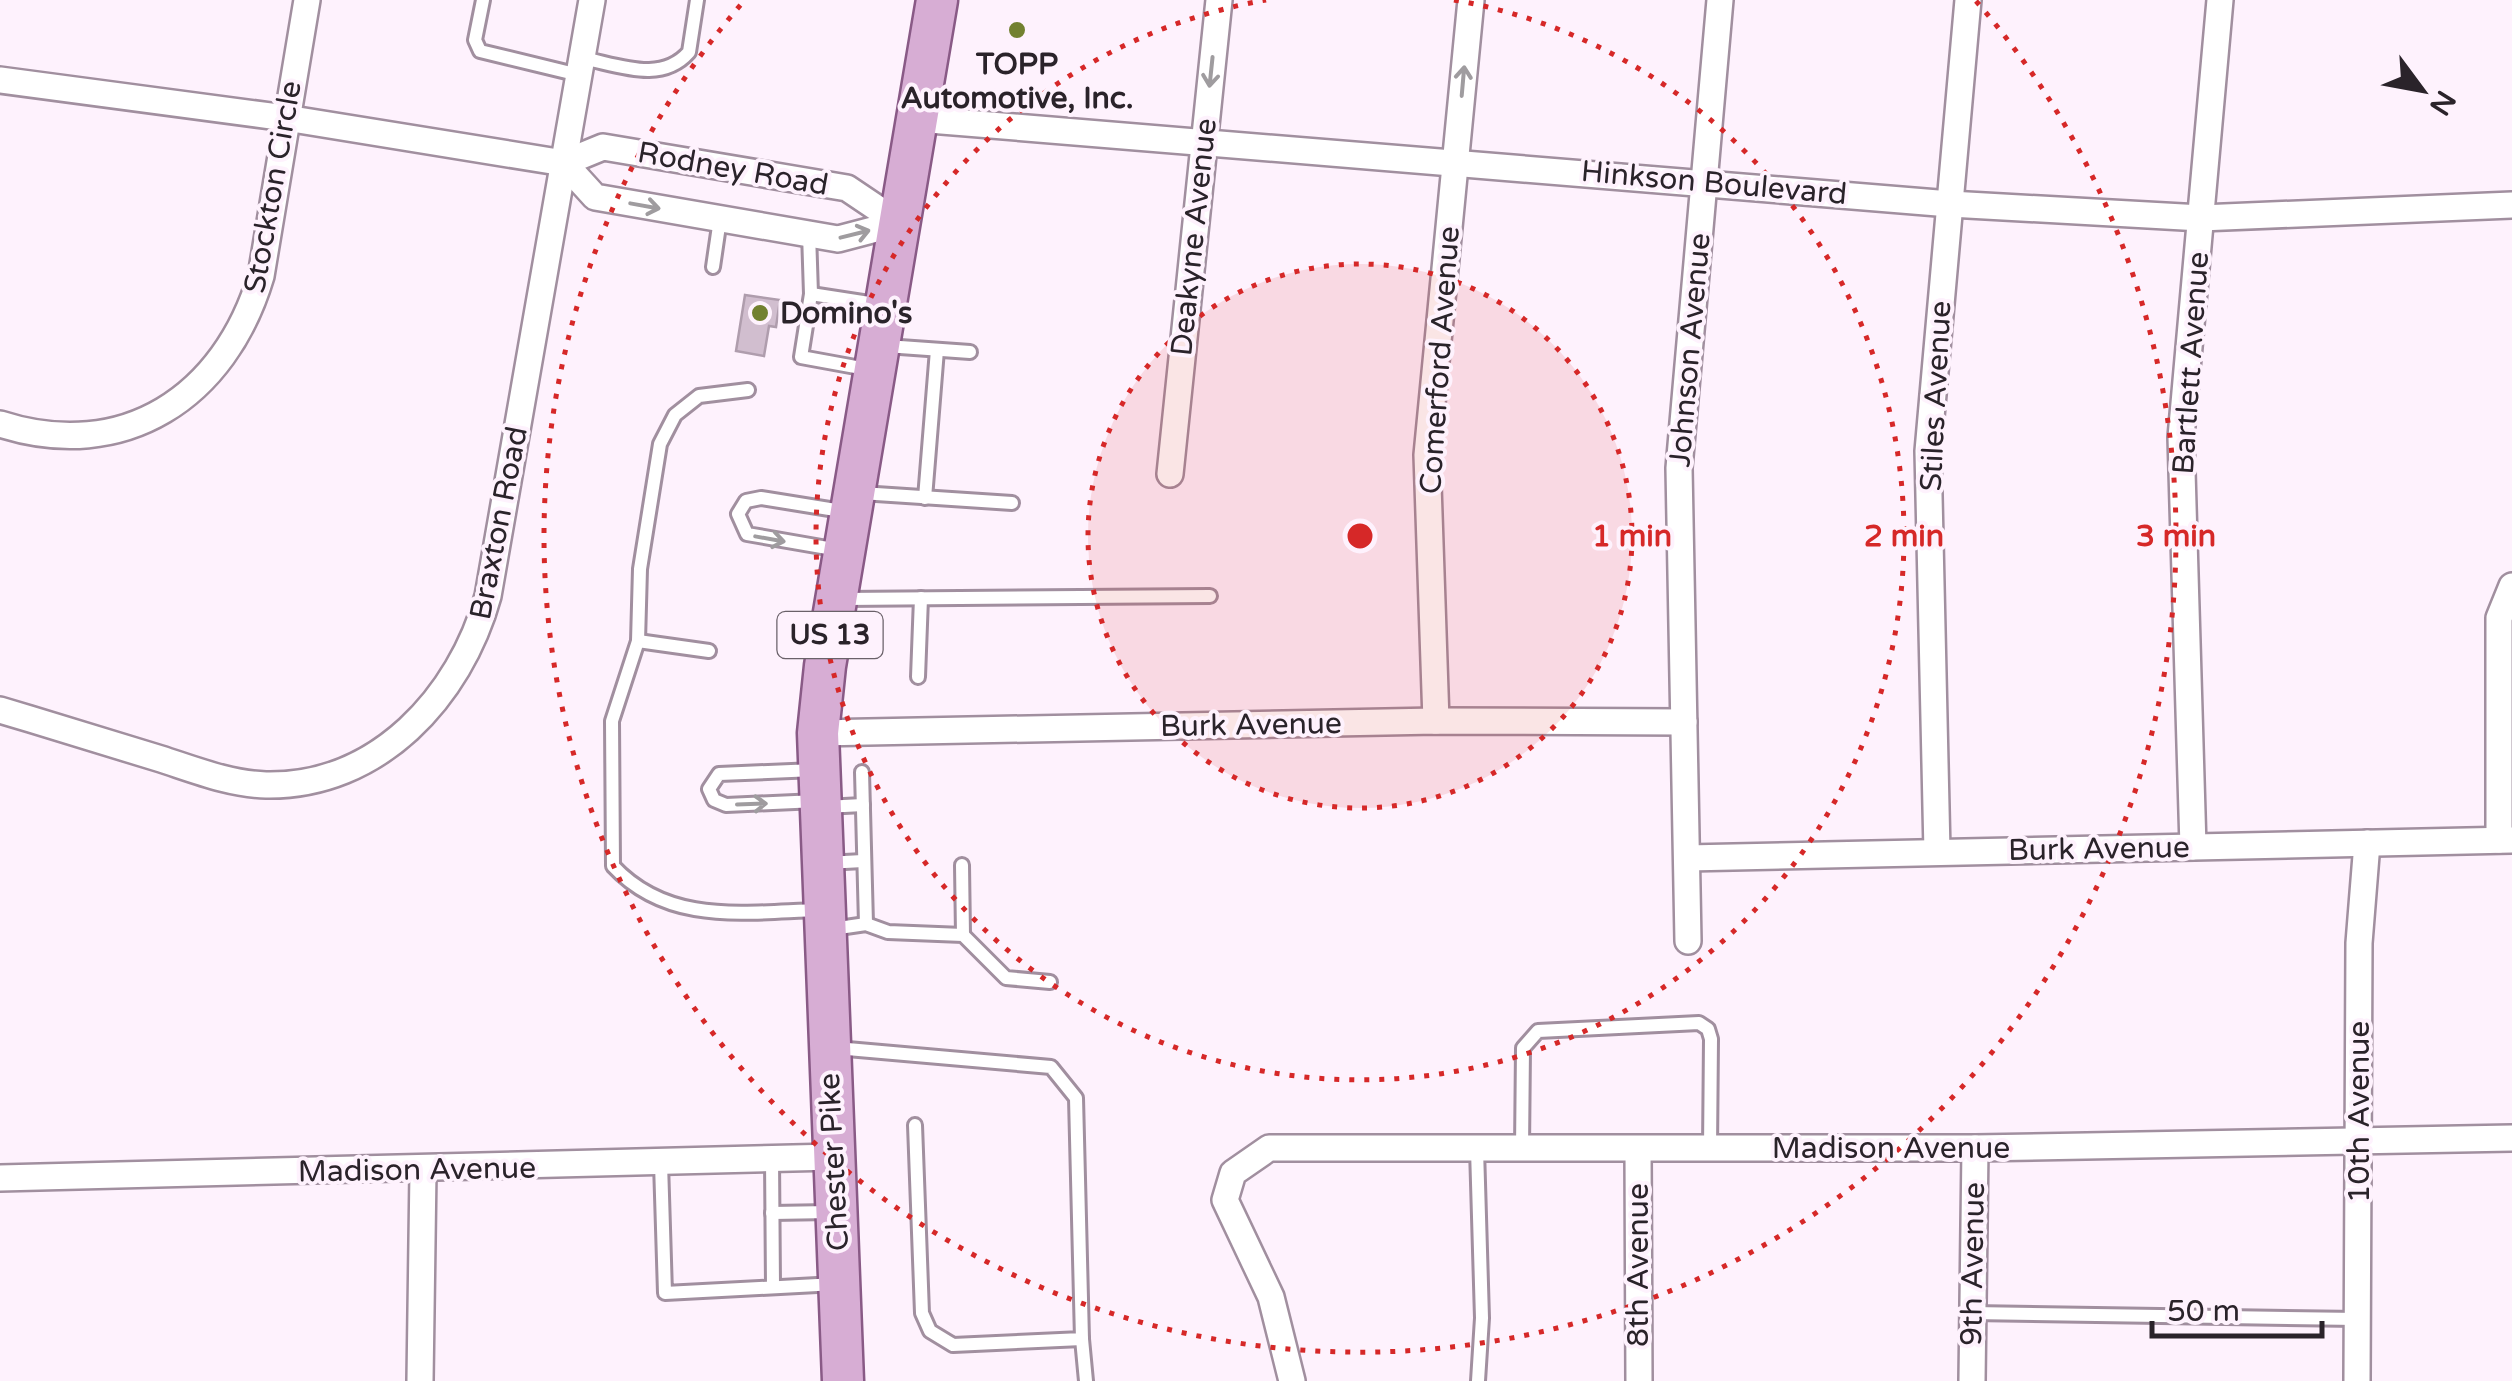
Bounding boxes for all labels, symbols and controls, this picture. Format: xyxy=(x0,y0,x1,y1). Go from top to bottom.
marker: TOPP Automotive, Inc. xyxy=(1006,19,1028,41)
north arrow xyxy=(2372,40,2472,140)
place label: TOPP Automotive, Inc. xyxy=(901,46,1133,117)
one-way arrow xyxy=(1201,55,1220,87)
one-way arrow xyxy=(1454,65,1473,98)
street label: Stockton Circle xyxy=(236,78,310,296)
text: N xyxy=(2422,84,2463,121)
street label: Deakyne Avenue xyxy=(1163,116,1225,358)
street label: Rodney Road xyxy=(635,134,831,204)
street label: Hinkson Boulevard xyxy=(1579,153,1849,213)
one-way arrow xyxy=(628,197,661,216)
one-way arrow xyxy=(838,224,870,242)
street label: Comerford Avenue xyxy=(1412,225,1468,495)
street label: Johnson Avenue xyxy=(1661,231,1719,469)
street label: Bartlett Avenue xyxy=(2165,250,2217,476)
place label: Domino's xyxy=(780,295,912,332)
street label: Stiles Avenue xyxy=(1913,300,1959,492)
marker: Domino's xyxy=(749,302,771,324)
street label: Braxton Road xyxy=(462,423,536,623)
centre of rings xyxy=(1342,518,1378,554)
text: 1 min xyxy=(1592,518,1672,555)
text: 2 min xyxy=(1864,518,1944,555)
text: 3 min xyxy=(2136,518,2216,555)
one-way arrow xyxy=(753,530,785,549)
road number: US 13 xyxy=(778,612,882,658)
street label: Burk Avenue xyxy=(1160,705,1342,745)
one-way arrow xyxy=(735,794,767,813)
street label: Burk Avenue xyxy=(2008,829,2190,869)
street label: 10th Avenue xyxy=(2341,1021,2378,1203)
street label: Chester Pike xyxy=(811,1072,857,1252)
street label: Madison Avenue xyxy=(1772,1130,2010,1167)
street label: Madison Avenue xyxy=(298,1149,536,1191)
street label: 9th Avenue xyxy=(1953,1182,1993,1346)
street label: 8th Avenue xyxy=(1620,1183,1657,1347)
scale bar xyxy=(2152,1276,2322,1338)
text: 50 m xyxy=(2167,1293,2240,1330)

